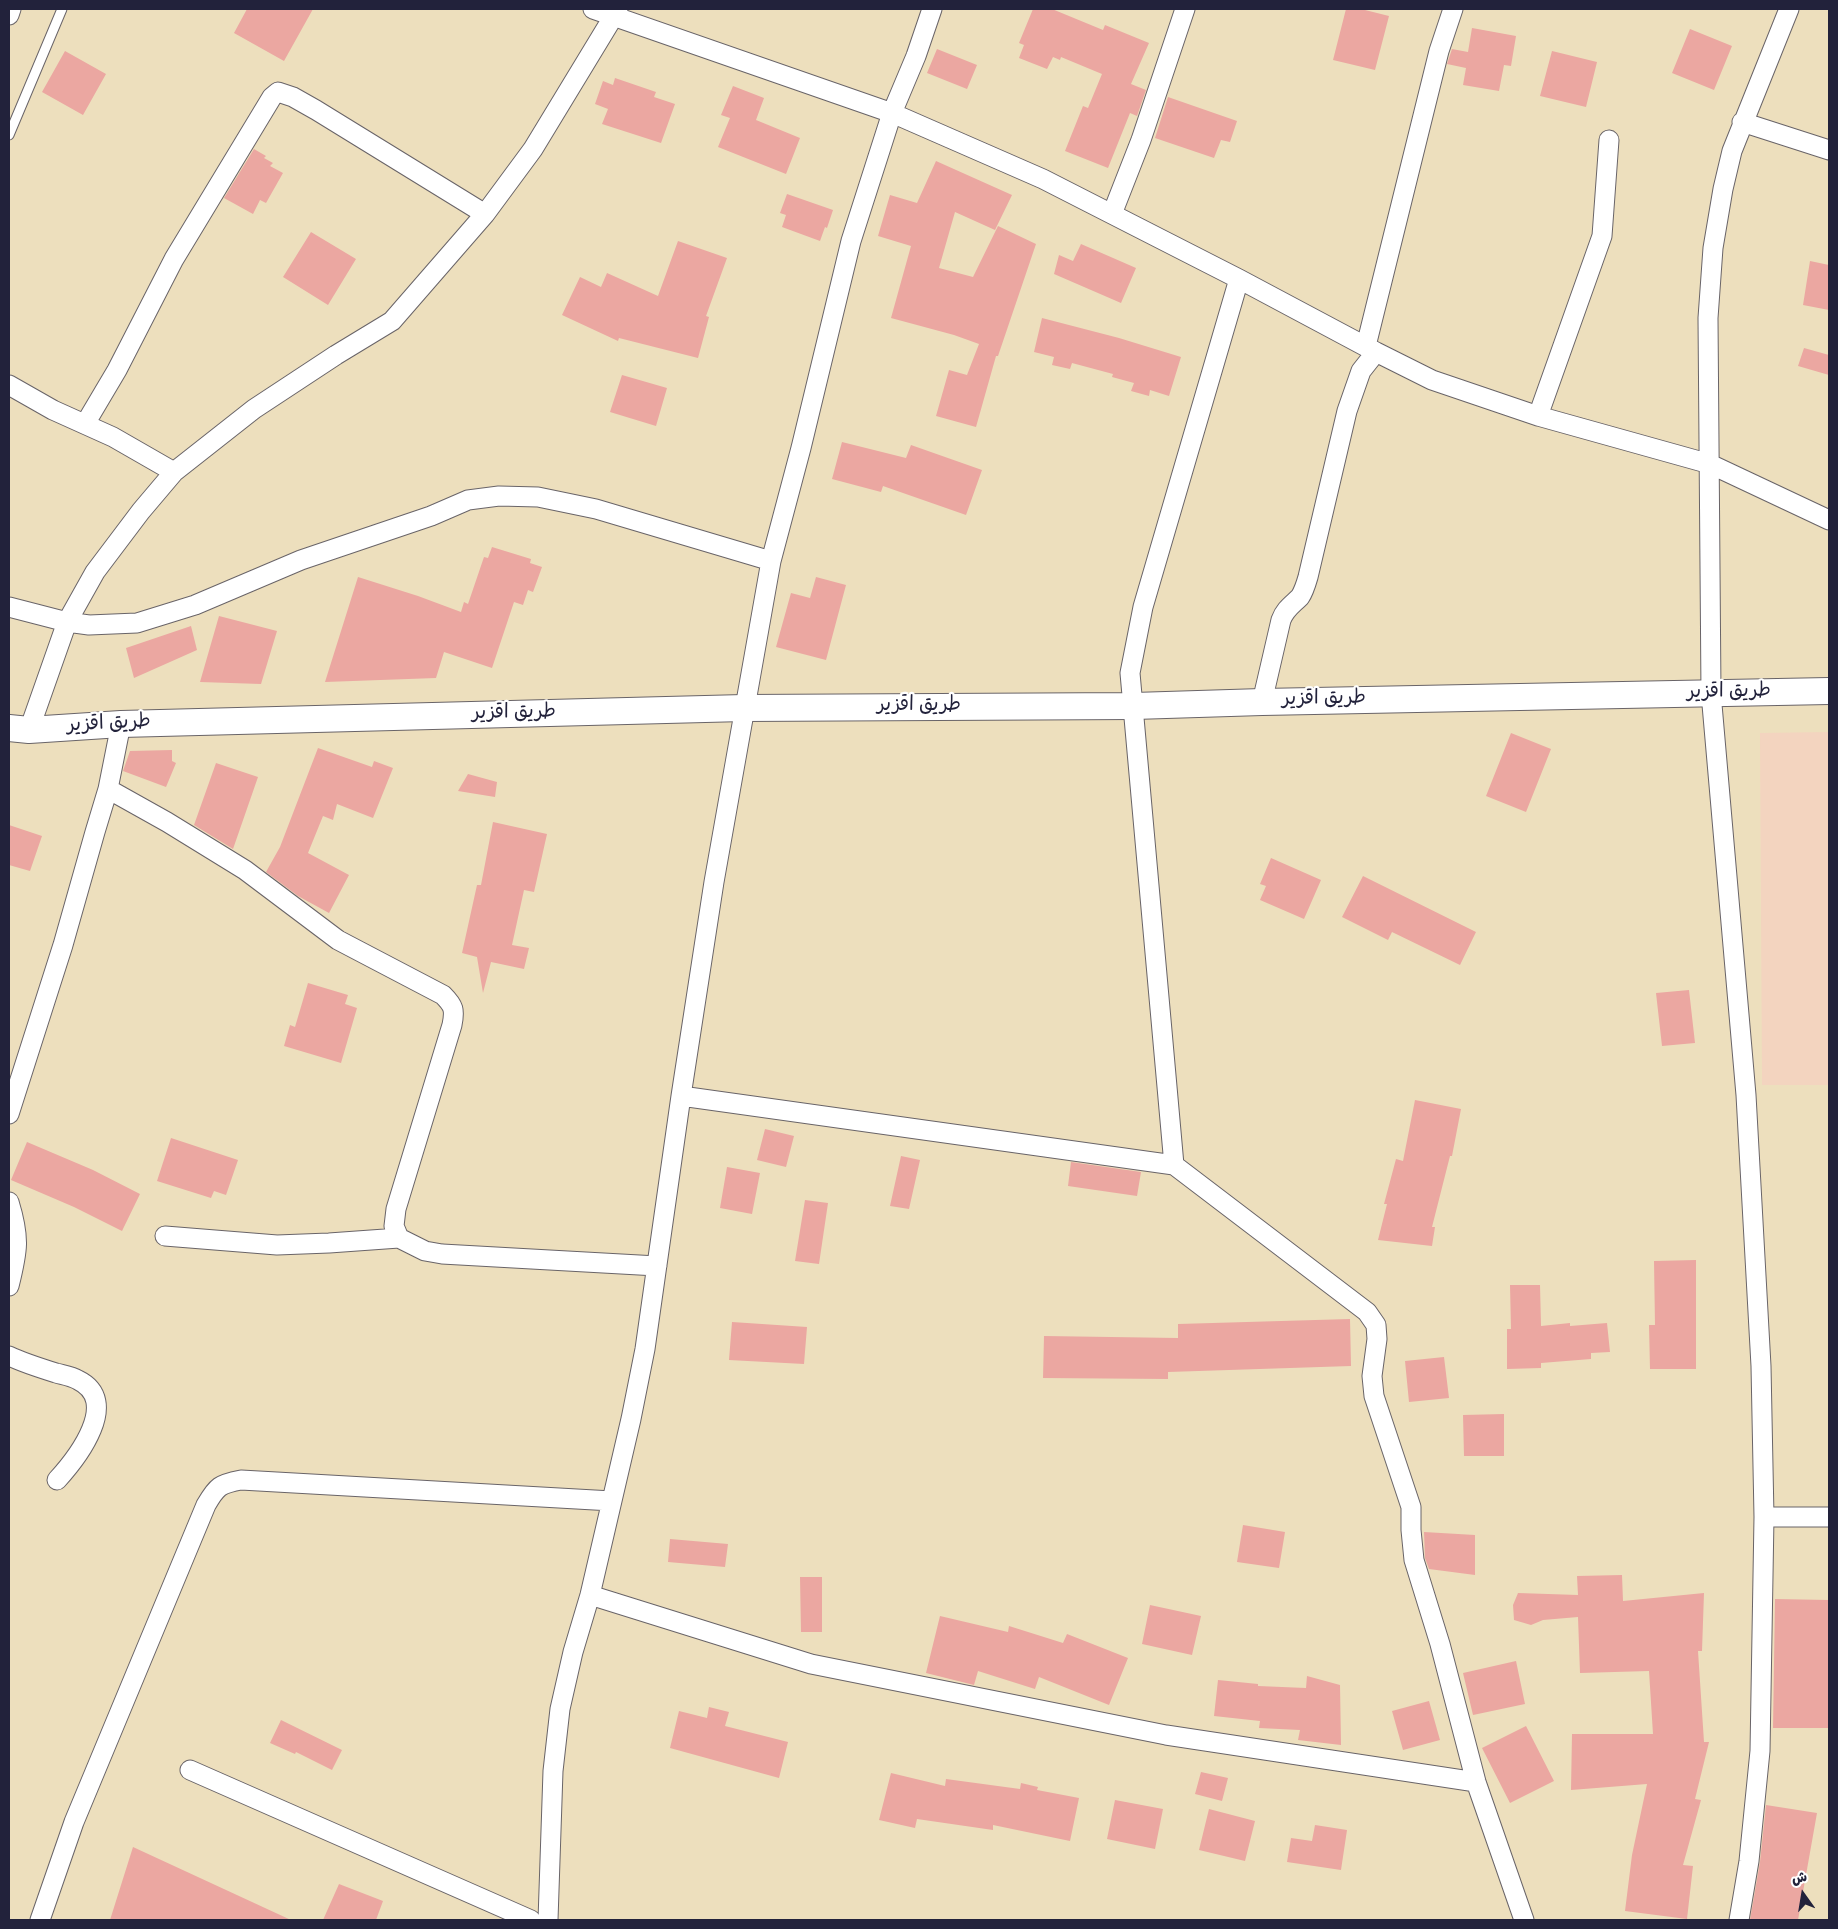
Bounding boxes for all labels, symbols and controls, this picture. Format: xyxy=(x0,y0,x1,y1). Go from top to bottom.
street label: طريق اقزير xyxy=(1687,680,1771,706)
street label: طريق اقزير xyxy=(1282,687,1366,713)
street label: طريق اقزير xyxy=(877,695,961,719)
street label: طريق اقزير xyxy=(472,701,556,727)
street label: طريق اقزير xyxy=(66,711,152,739)
text: ش xyxy=(1790,1867,1809,1891)
north arrow xyxy=(1778,1869,1828,1919)

